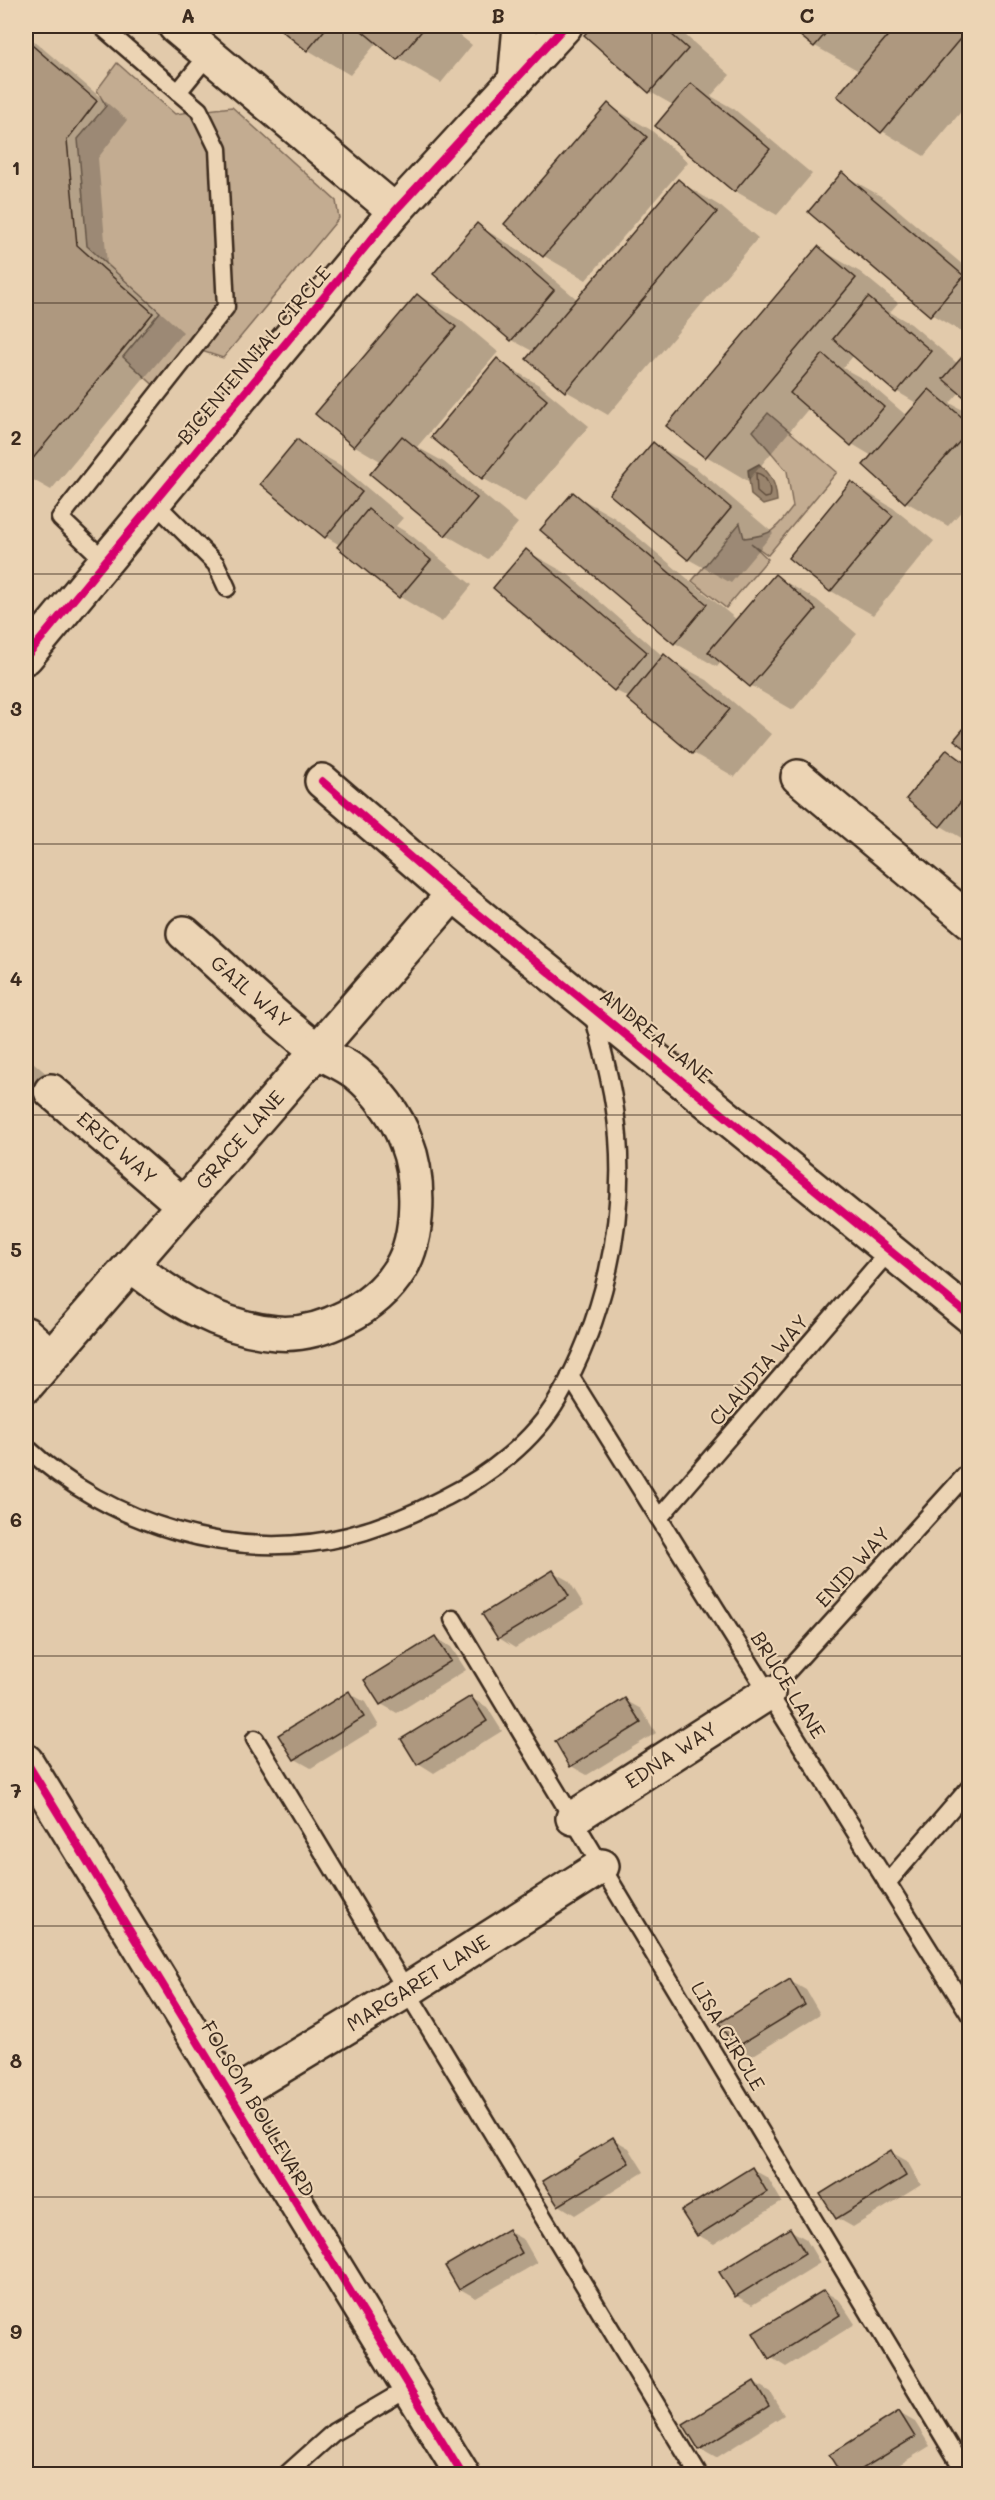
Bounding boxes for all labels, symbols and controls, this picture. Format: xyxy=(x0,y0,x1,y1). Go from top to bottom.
text: A xyxy=(181,2,195,28)
text: B xyxy=(491,2,505,28)
text: C xyxy=(800,2,815,28)
text: 1 xyxy=(12,154,20,180)
street label: BICENTENNIAL CIRCLE xyxy=(171,260,336,449)
text: 2 xyxy=(10,424,22,450)
text: 3 xyxy=(10,695,22,721)
street label: GAIL WAY xyxy=(206,949,297,1033)
text: 4 xyxy=(10,965,23,991)
street label: ANDREA LANE xyxy=(595,982,718,1089)
street label: GRACE LANE xyxy=(189,1084,289,1194)
street label: ERIC WAY xyxy=(72,1105,163,1189)
text: 5 xyxy=(10,1236,22,1262)
street label: CLAUDIA WAY xyxy=(703,1308,814,1430)
text: 6 xyxy=(10,1506,22,1532)
street label: ENID WAY xyxy=(809,1521,895,1612)
street label: BRUCE LANE xyxy=(746,1626,832,1743)
street label: EDNA WAY xyxy=(619,1715,721,1794)
text: 7 xyxy=(10,1777,22,1803)
street label: MARGARET LANE xyxy=(341,1928,494,2037)
street label: LISA CIRCLE xyxy=(686,1976,772,2095)
street label: FOLSOM BOULEVARD xyxy=(196,2016,322,2201)
text: 8 xyxy=(10,2047,22,2073)
text: 9 xyxy=(10,2318,22,2344)

